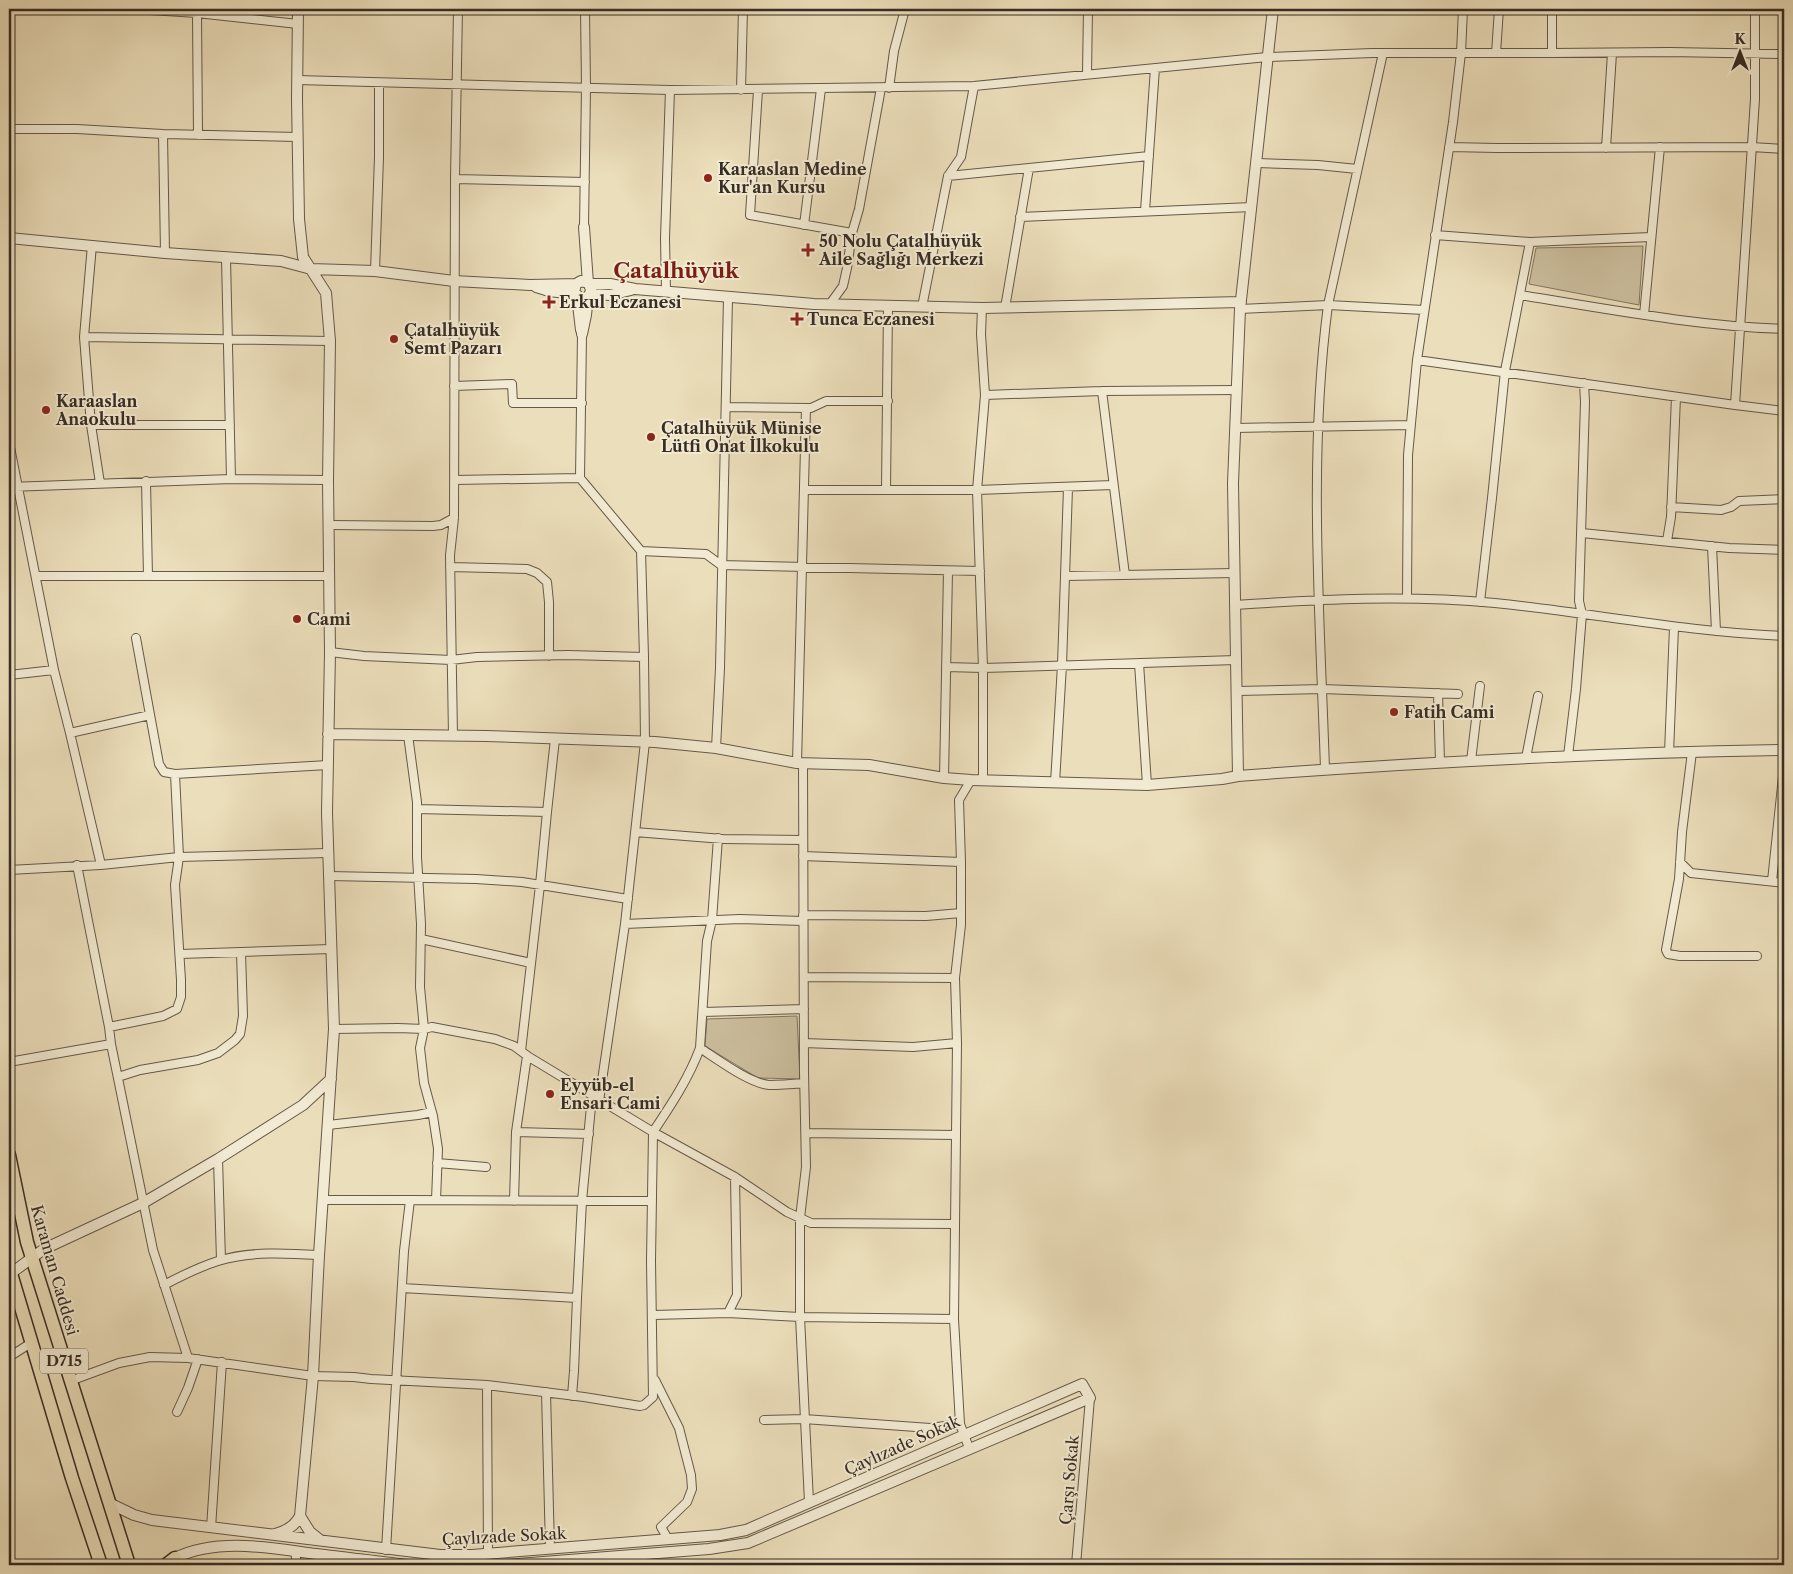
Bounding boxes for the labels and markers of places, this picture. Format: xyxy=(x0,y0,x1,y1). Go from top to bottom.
place label: Karaaslan Medine Kur'an Kursu xyxy=(718,159,867,197)
marker: Karaaslan Medine Kur'an Kursu xyxy=(702,172,714,184)
place label: 50 Nolu Çatalhüyük Aile Sağlığı Merkezi xyxy=(818,231,984,269)
marker: 50 Nolu Çatalhüyük Aile Sağlığı Merkezi xyxy=(801,243,815,257)
place label: Erkul Eczanesi xyxy=(559,292,682,312)
marker: Erkul Eczanesi xyxy=(543,296,555,308)
place label: Tunca Eczanesi xyxy=(807,309,935,329)
marker: Tunca Eczanesi xyxy=(791,313,803,325)
place label: Çatalhüyük Semt Pazarı xyxy=(404,320,502,358)
marker: Çatalhüyük Semt Pazarı xyxy=(388,333,400,345)
place label: Karaaslan Anaokulu xyxy=(55,391,138,429)
marker: Karaaslan Anaokulu xyxy=(40,404,52,416)
place label: Çatalhüyük Münise Lütfi Onat İlkokulu xyxy=(661,418,822,456)
marker: Çatalhüyük Münise Lütfi Onat İlkokulu xyxy=(645,431,657,443)
place label: Cami xyxy=(307,609,351,629)
marker: Cami xyxy=(291,613,303,625)
place label: Fatih Cami xyxy=(1404,702,1495,722)
marker: Fatih Cami xyxy=(1388,706,1400,718)
place label: Eyyüb-el Ensari Cami xyxy=(560,1075,661,1113)
marker: Eyyüb-el Ensari Cami xyxy=(544,1088,556,1100)

